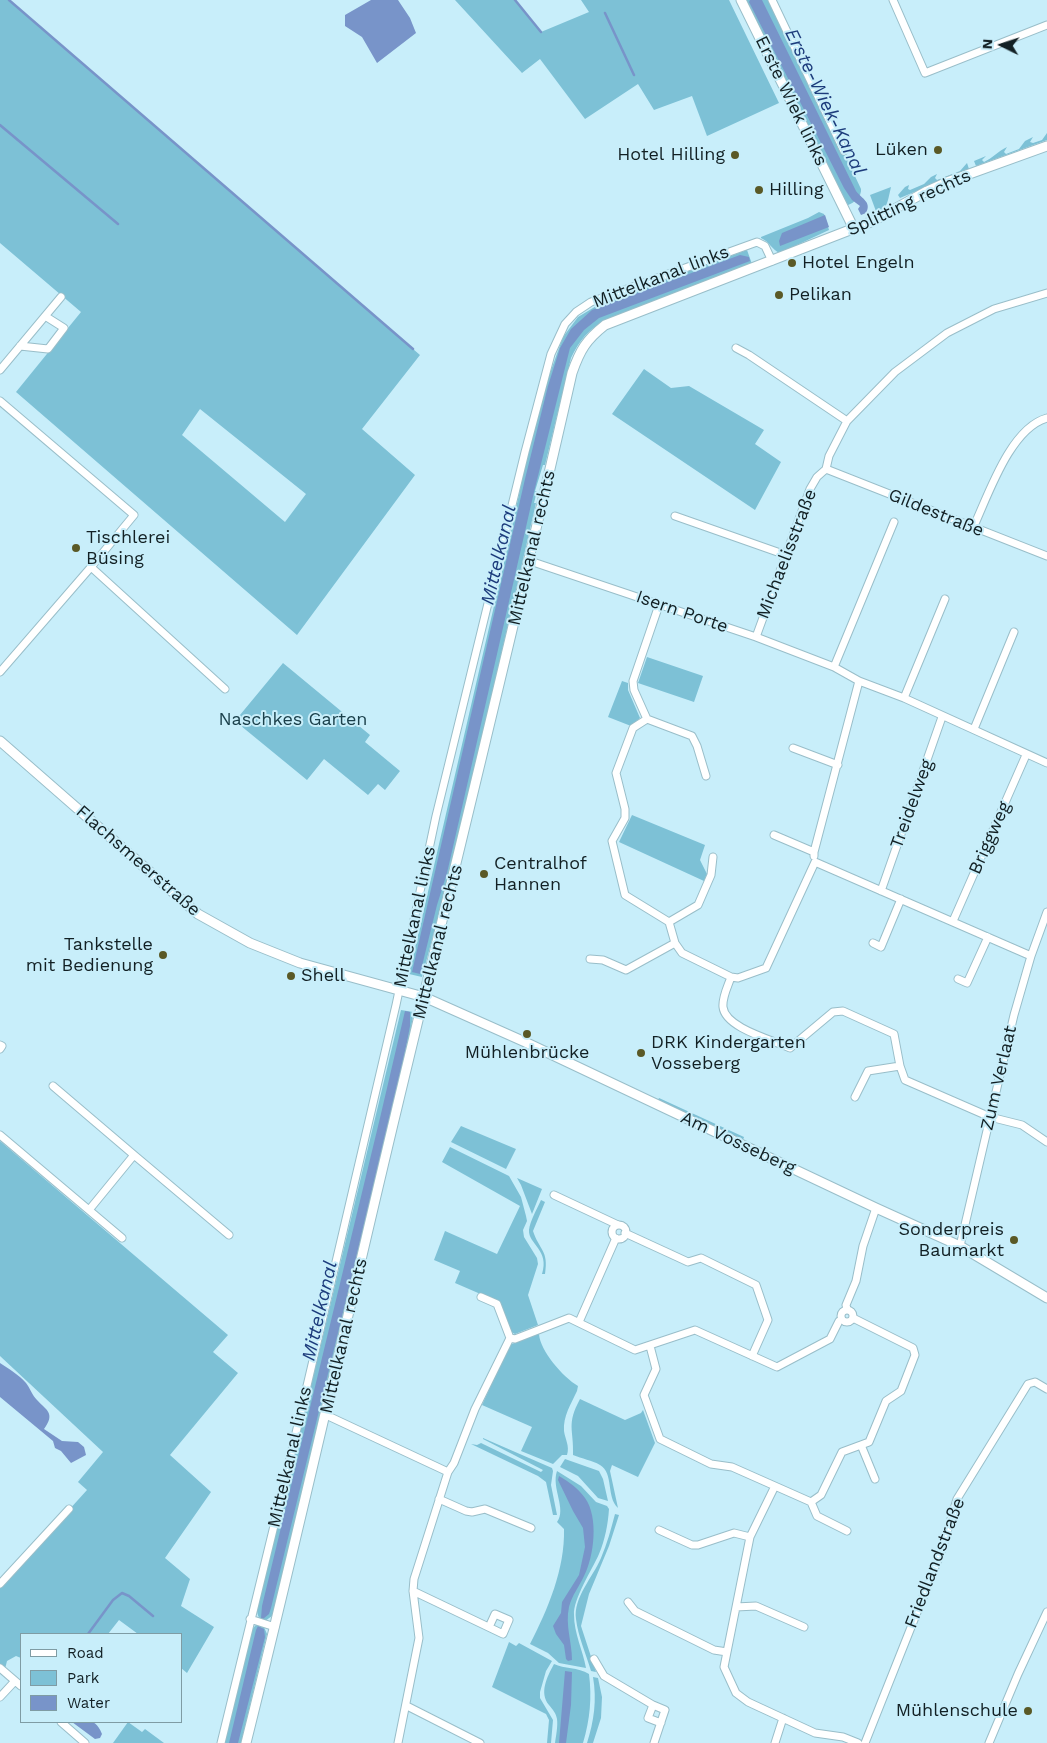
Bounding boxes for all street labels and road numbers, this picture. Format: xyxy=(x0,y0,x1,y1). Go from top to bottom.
street label: Erste Wiek links xyxy=(750,33,832,169)
street label: Splitting rechts xyxy=(844,165,974,241)
street label: Mittelkanal links xyxy=(590,241,732,313)
street label: Mittelkanal rechts xyxy=(504,468,560,628)
street label: Gildestraße xyxy=(885,484,987,542)
street label: Michaelisstraße xyxy=(752,486,822,622)
street label: Isern Porte xyxy=(633,586,731,638)
street label: Treidelweg xyxy=(886,756,938,852)
street label: Briggweg xyxy=(964,798,1016,878)
street label: Flachsmeerstraße xyxy=(71,801,205,921)
street label: Mittelkanal links xyxy=(389,844,441,990)
street label: Mittelkanal rechts xyxy=(408,862,468,1022)
street label: Zum Verlaat xyxy=(976,1023,1022,1133)
street label: Am Vosseberg xyxy=(677,1107,799,1179)
street label: Mittelkanal rechts xyxy=(316,1256,372,1416)
street label: Mittelkanal links xyxy=(263,1384,317,1530)
street label: Friedlandstraße xyxy=(900,1495,970,1631)

